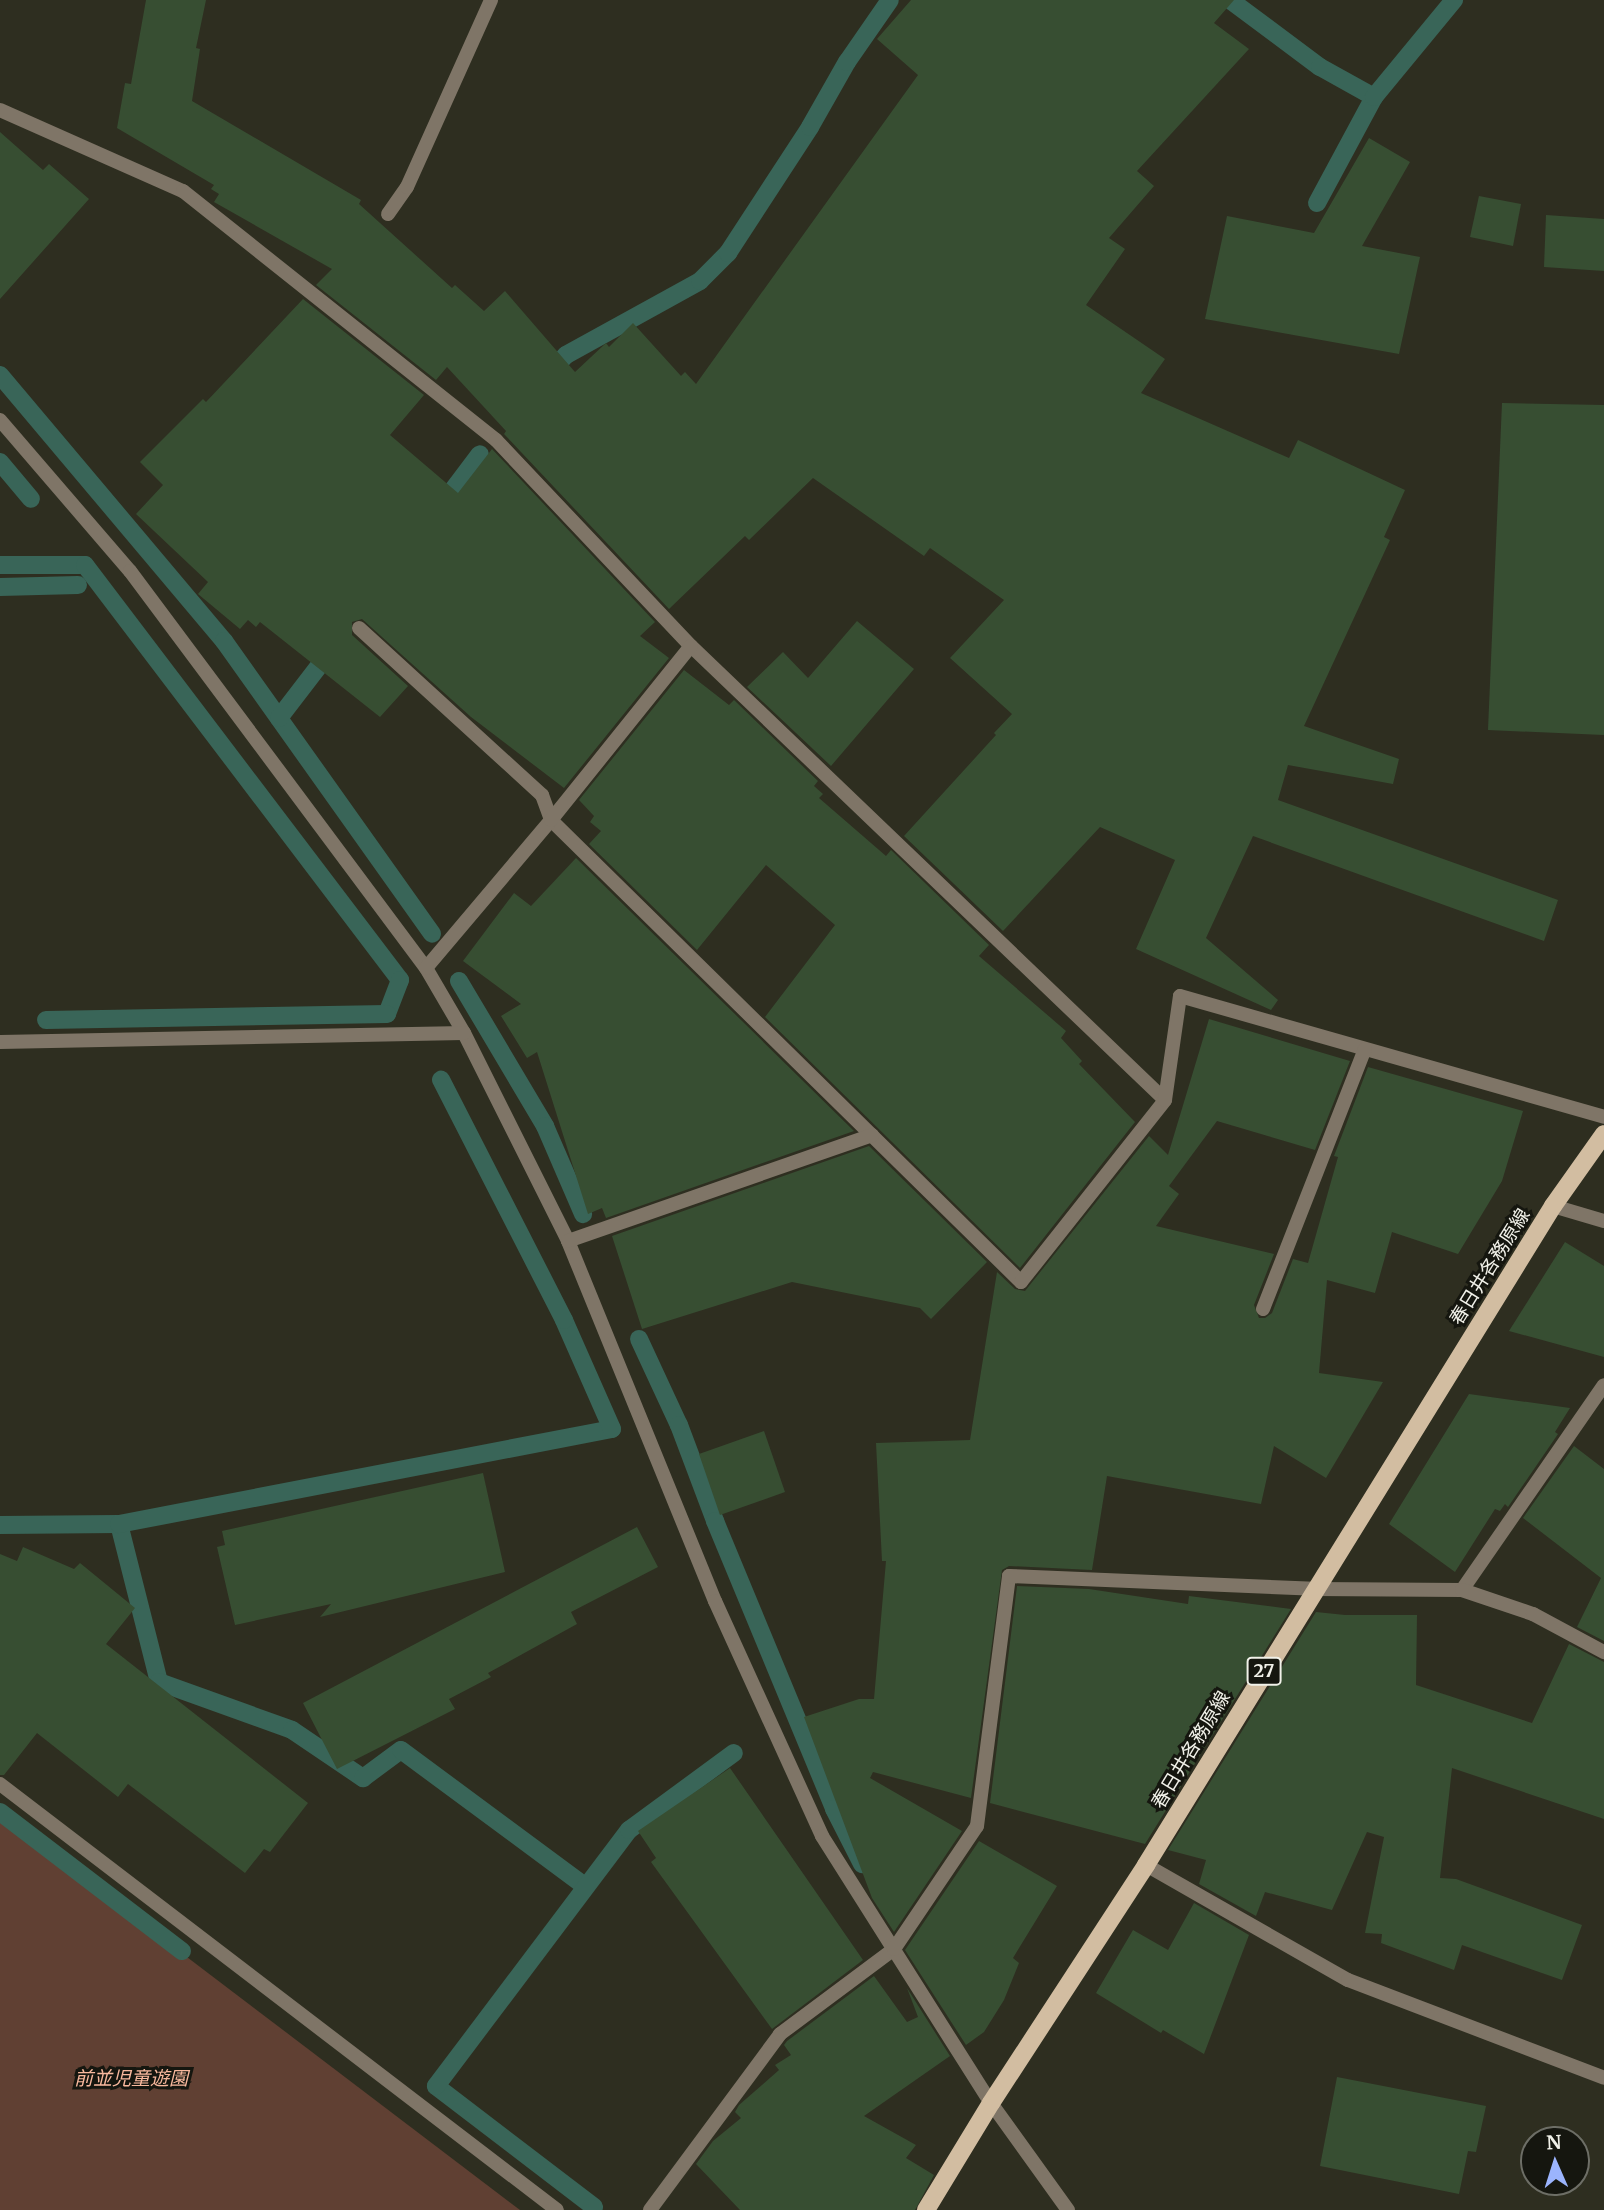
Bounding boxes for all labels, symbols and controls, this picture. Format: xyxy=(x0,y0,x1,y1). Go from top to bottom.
street label: 春日井各務原線 xyxy=(1445,1205,1535,1329)
road number: 27 xyxy=(1246,1656,1282,1686)
street label: 春日井各務原線 xyxy=(1147,1687,1235,1813)
park label: 前並児童遊園 xyxy=(74,2068,188,2090)
north arrow xyxy=(1520,2126,1590,2196)
text: N xyxy=(1546,2130,1562,2154)

